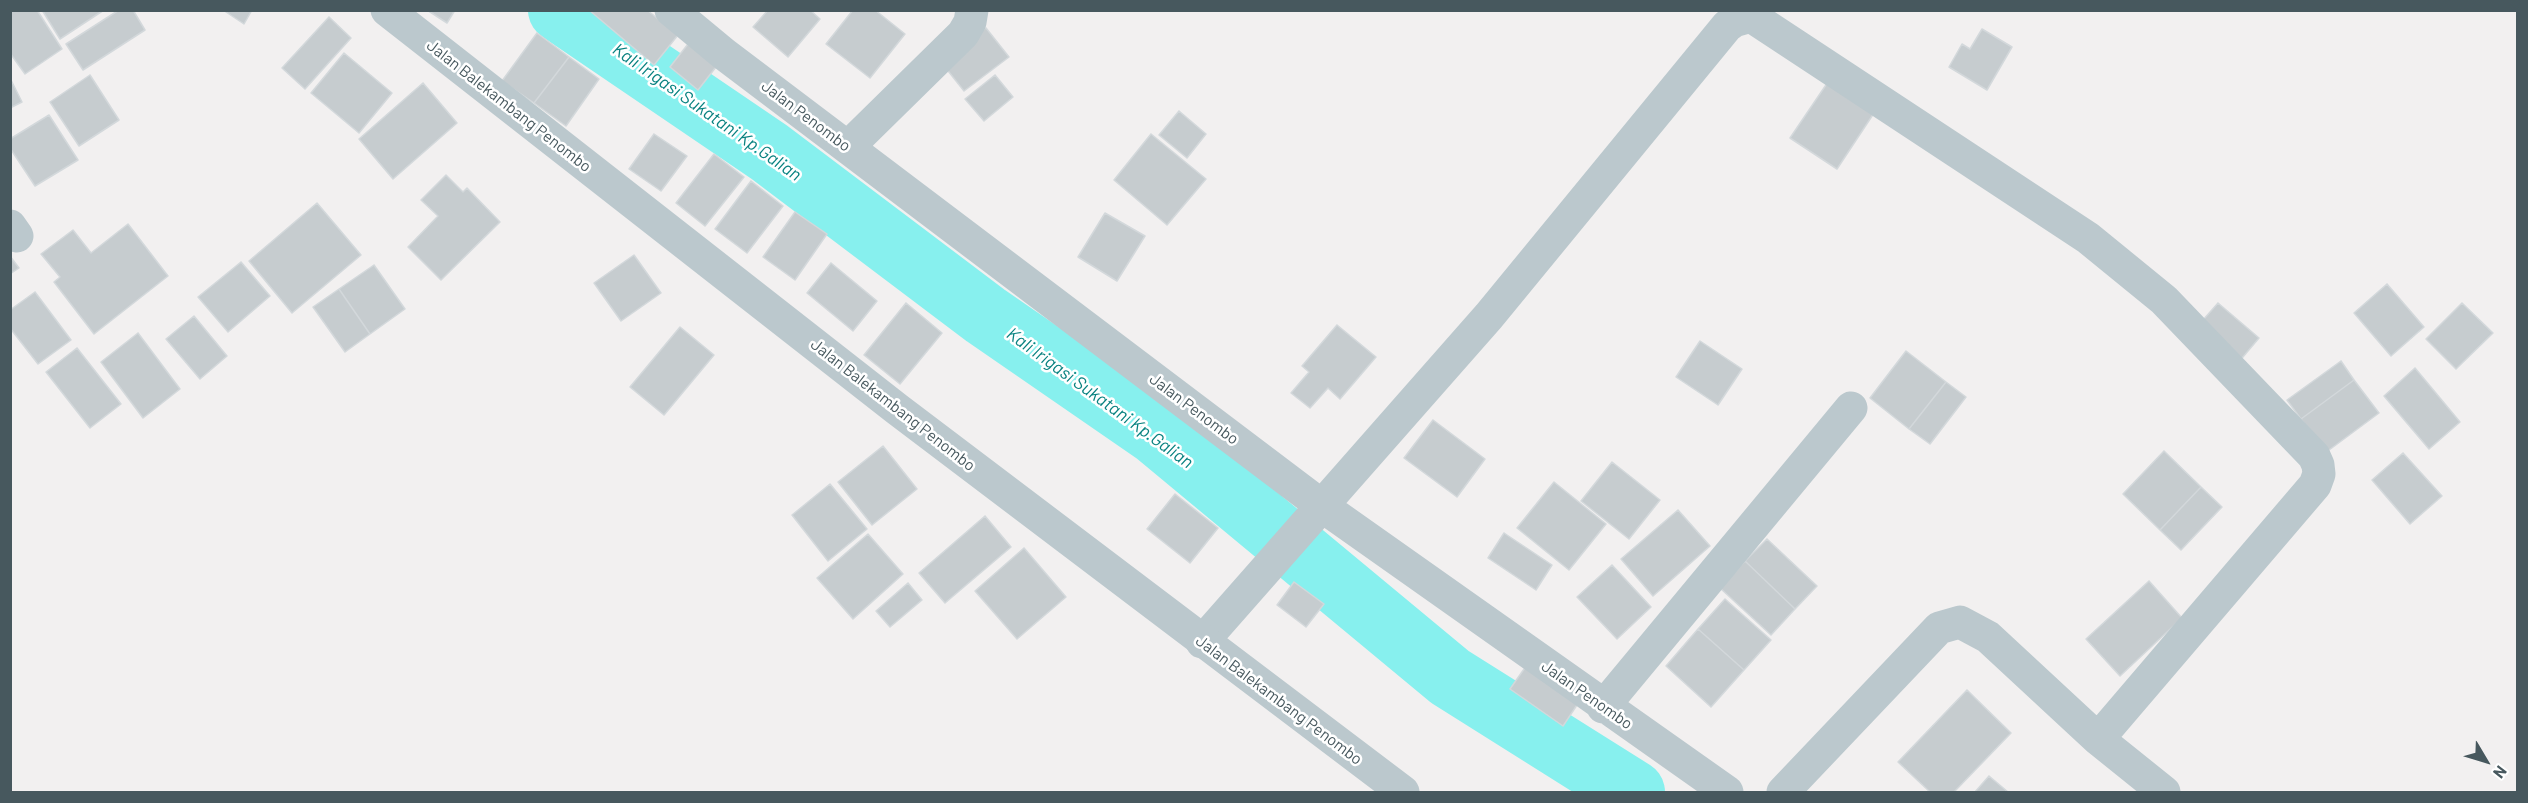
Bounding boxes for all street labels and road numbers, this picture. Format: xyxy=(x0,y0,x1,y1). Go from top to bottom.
street label: Jalan Balekambang Penombo xyxy=(423,36,595,176)
street label: Jalan Penombo xyxy=(758,76,854,156)
street label: Jalan Balekambang Penombo xyxy=(807,335,979,475)
street label: Jalan Penombo xyxy=(1146,369,1242,449)
street label: Jalan Balekambang Penombo xyxy=(1192,631,1366,769)
street label: Jalan Penombo xyxy=(1538,657,1636,733)

